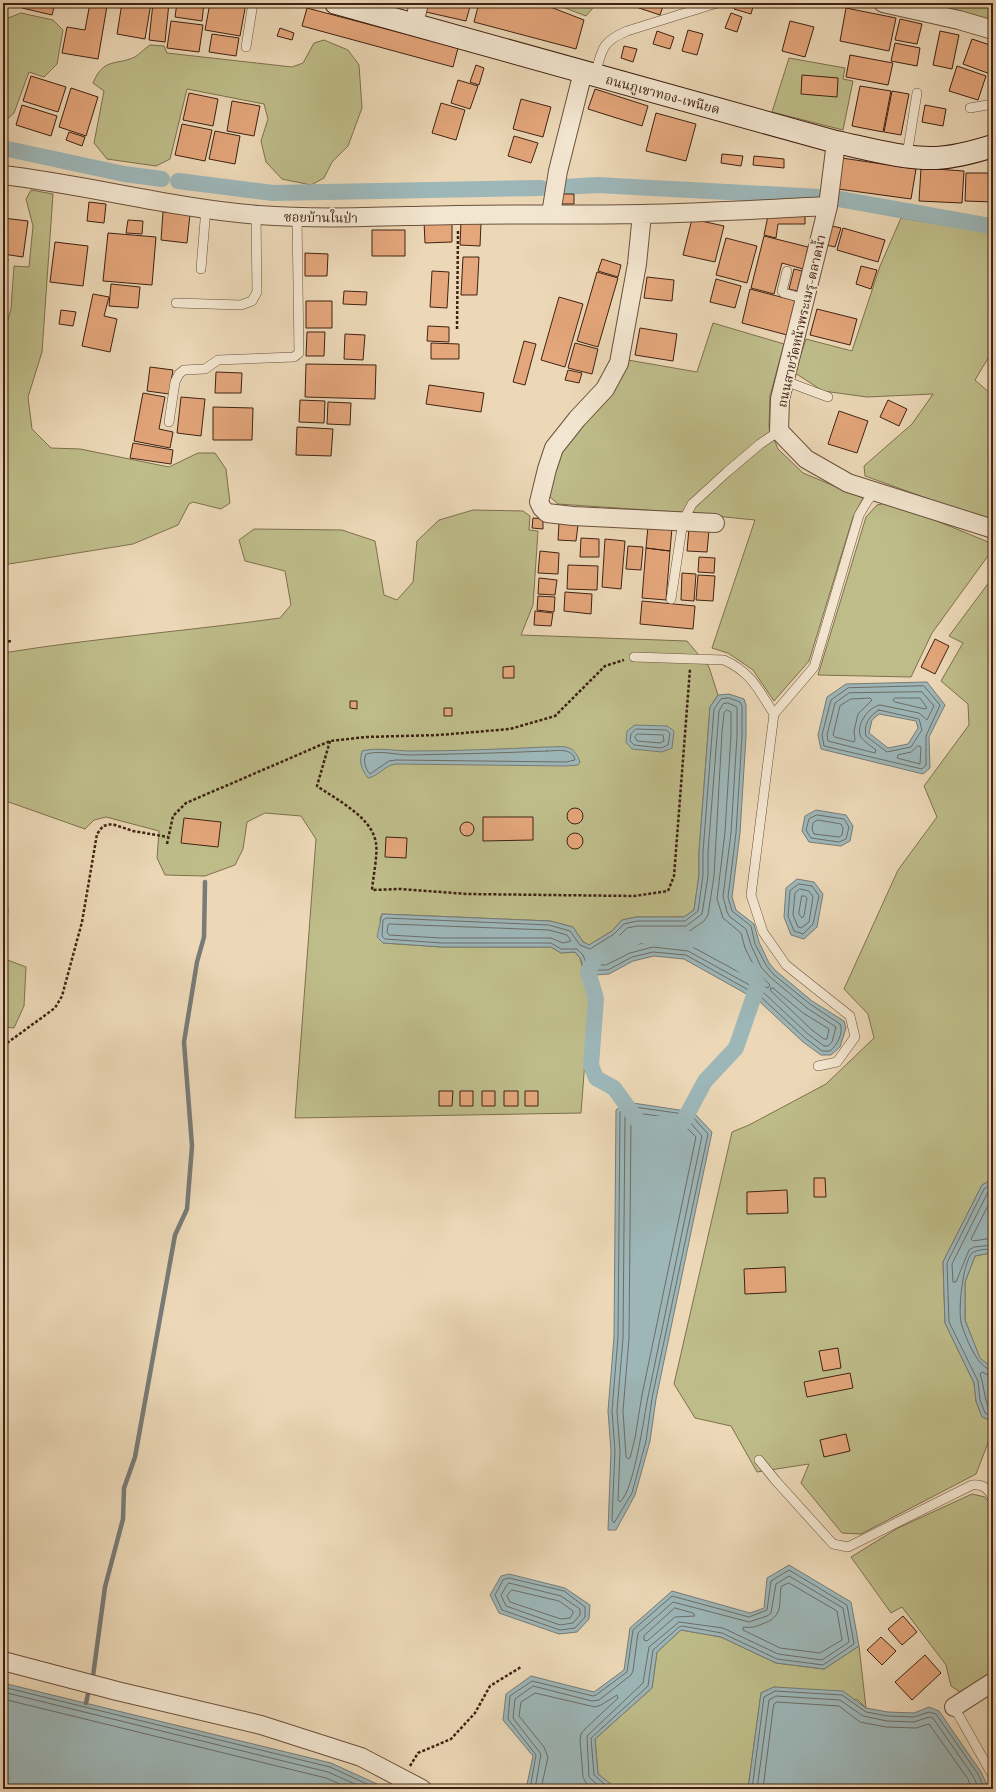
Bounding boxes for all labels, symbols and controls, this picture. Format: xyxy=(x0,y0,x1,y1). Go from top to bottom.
street label: ถนนภูเขาทอง-เพนียด xyxy=(604,72,722,118)
street label: ซอยบ้านในป่า xyxy=(284,208,358,227)
street label: ถนนสายวัดหน้าพระเมรุ-ตลาดน้ำ xyxy=(772,233,830,409)

